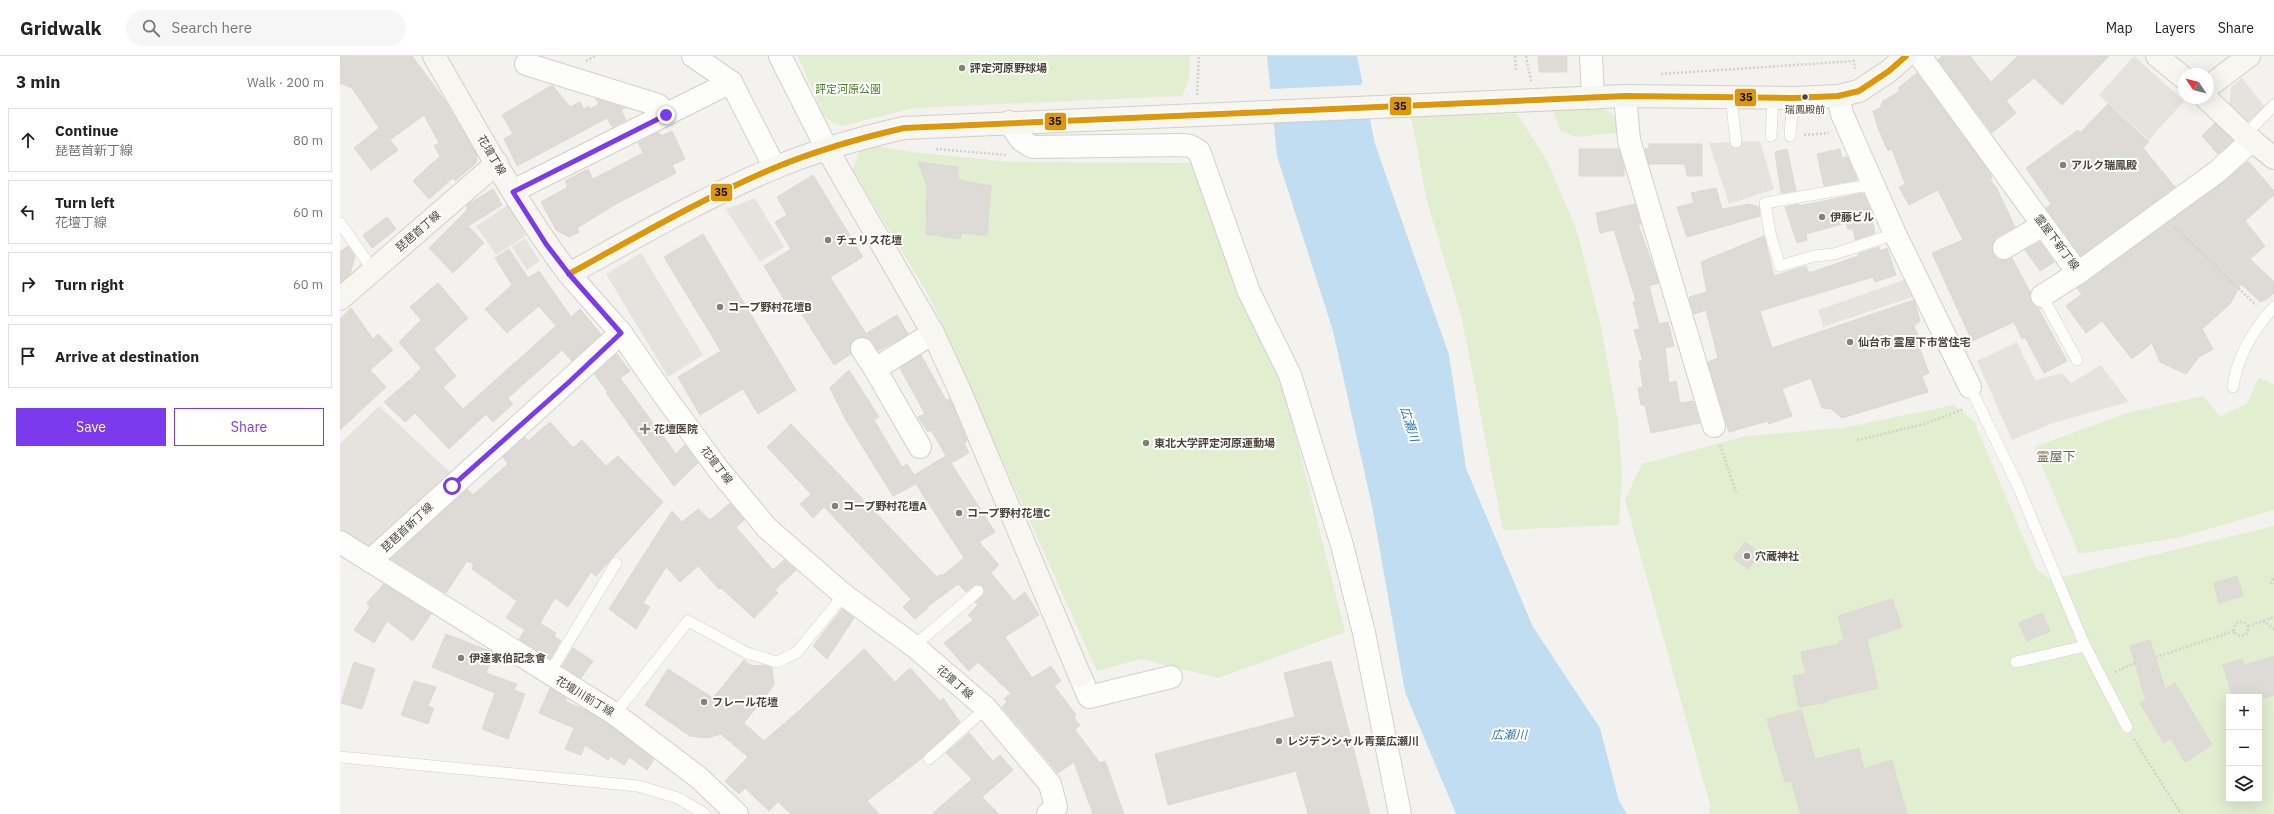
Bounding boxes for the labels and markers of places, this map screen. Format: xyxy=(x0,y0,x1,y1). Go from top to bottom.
place label: 評定河原野球場 xyxy=(970,61,1047,75)
marker: 評定河原野球場 xyxy=(957,63,967,73)
marker: 瑞鳳殿前 xyxy=(1800,92,1810,102)
place label: 瑞鳳殿前 xyxy=(1785,103,1825,116)
place label: アルク瑞鳳殿 xyxy=(2071,158,2137,172)
marker: アルク瑞鳳殿 xyxy=(2058,160,2068,170)
place label: 伊藤ビル xyxy=(1830,210,1874,224)
marker: 伊藤ビル xyxy=(1817,212,1827,222)
place label: チェリス花壇 xyxy=(836,233,902,247)
marker: チェリス花壇 xyxy=(823,235,833,245)
place label: コープ野村花壇B xyxy=(728,300,812,314)
marker: コープ野村花壇B xyxy=(715,302,725,312)
place label: 仙台市 霊屋下市営住宅 xyxy=(1858,335,1971,349)
marker: 仙台市 霊屋下市営住宅 xyxy=(1845,337,1855,347)
place label: 花壇医院 xyxy=(654,422,698,436)
marker: 花壇医院 xyxy=(639,423,651,435)
place label: 東北大学評定河原運動場 xyxy=(1154,436,1275,450)
marker: 東北大学評定河原運動場 xyxy=(1141,438,1151,448)
place label: コープ野村花壇A xyxy=(843,499,927,513)
marker: コープ野村花壇A xyxy=(830,501,840,511)
place label: コープ野村花壇C xyxy=(967,506,1051,520)
marker: コープ野村花壇C xyxy=(954,508,964,518)
place label: 穴蔵神社 xyxy=(1755,549,1799,563)
marker: 穴蔵神社 xyxy=(1742,551,1752,561)
place label: 伊達家伯記念會 xyxy=(469,651,546,665)
marker: 伊達家伯記念會 xyxy=(456,653,466,663)
place label: フレール花壇 xyxy=(712,695,778,709)
marker: フレール花壇 xyxy=(699,697,709,707)
place label: レジデンシャル青葉広瀬川 xyxy=(1287,734,1419,748)
marker: レジデンシャル青葉広瀬川 xyxy=(1274,736,1284,746)

